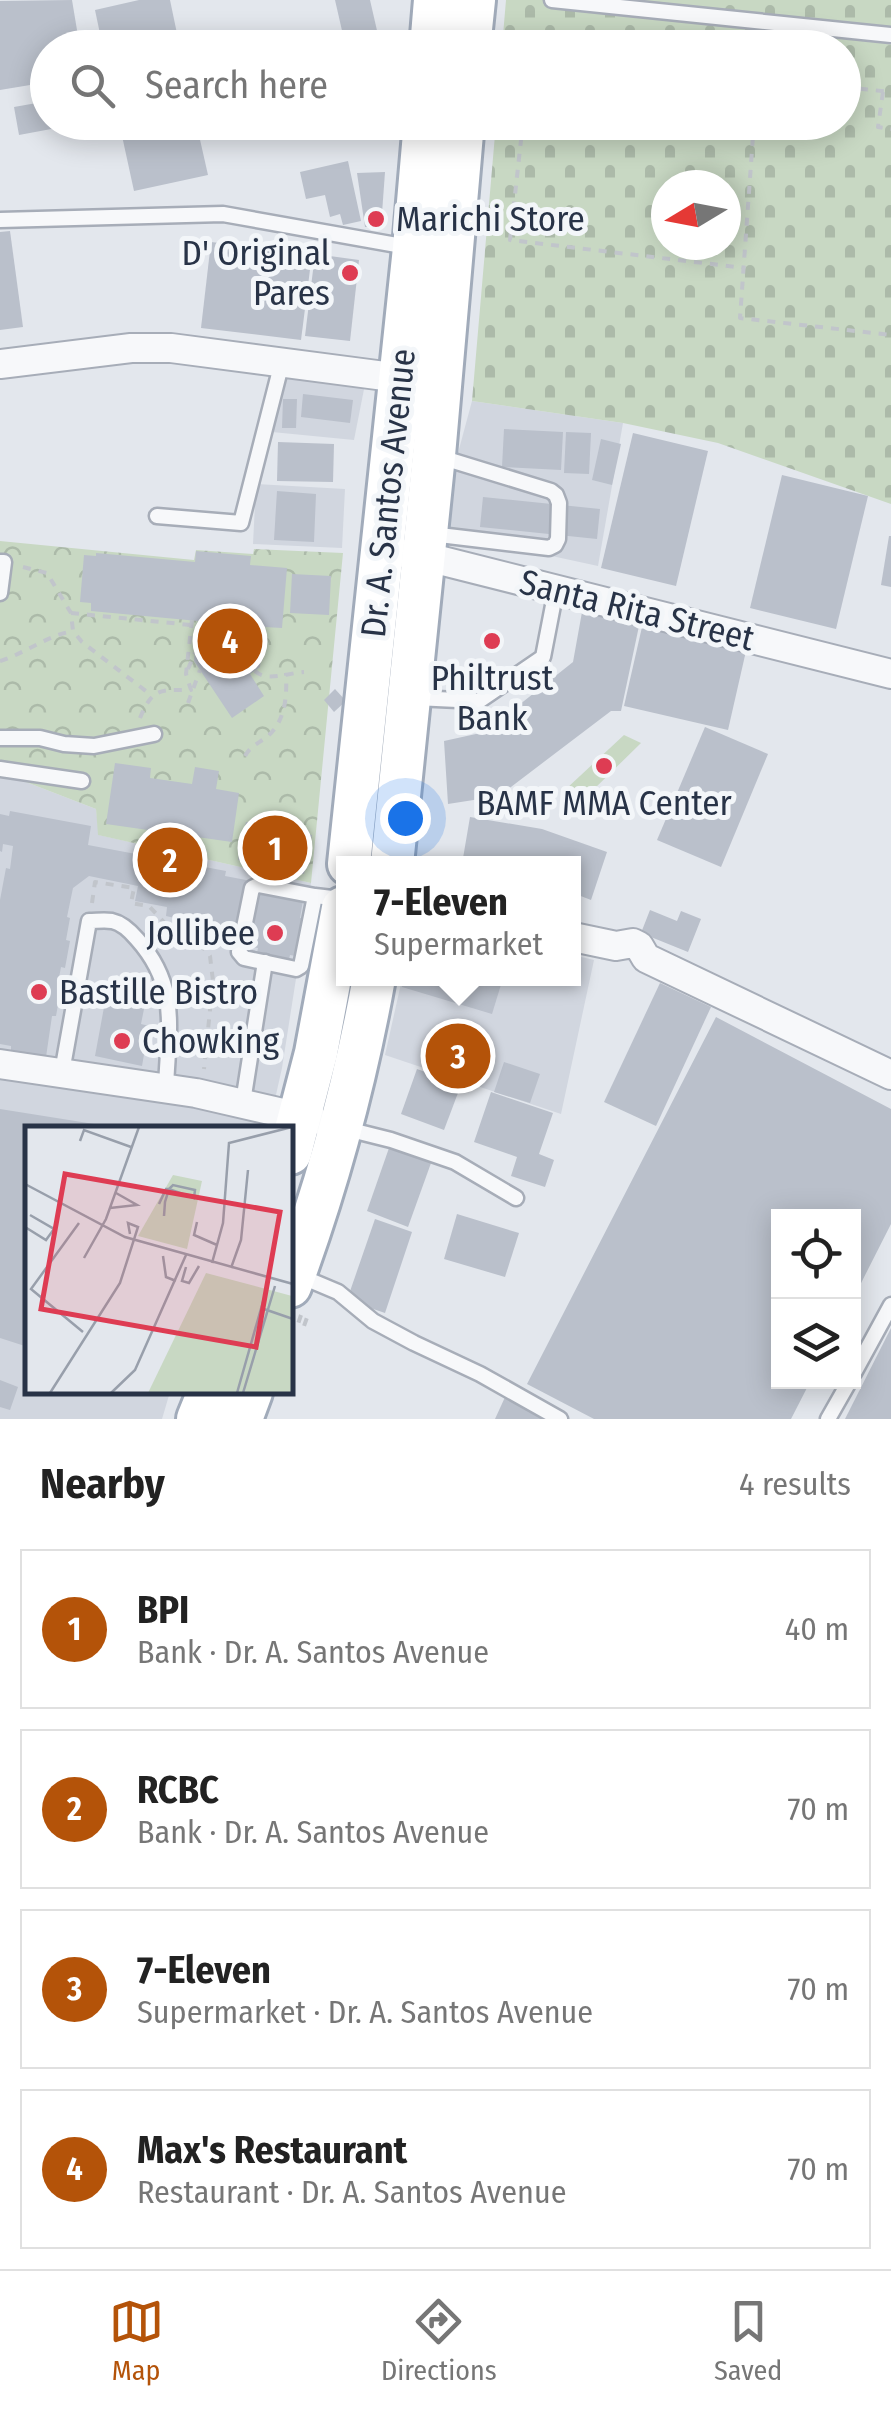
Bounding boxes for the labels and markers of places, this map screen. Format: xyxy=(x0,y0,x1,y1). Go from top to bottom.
place label: Marichi Store xyxy=(396,198,585,240)
marker: Marichi Store xyxy=(365,208,387,230)
place label: D' Original Pares xyxy=(182,232,330,314)
marker: D' Original Pares xyxy=(339,262,361,284)
pin: 4 xyxy=(198,604,262,678)
marker: Philtrust Bank xyxy=(481,630,503,652)
place label: Philtrust Bank xyxy=(431,657,554,739)
marker: BAMF MMA Center xyxy=(593,755,615,777)
place label: BAMF MMA Center xyxy=(476,782,732,824)
pin: 1 xyxy=(242,810,308,886)
pin: 2 xyxy=(138,822,202,898)
place label: Jollibee xyxy=(147,912,255,954)
marker: Jollibee xyxy=(264,922,286,944)
place label: Bastille Bistro xyxy=(59,971,258,1013)
marker: Bastille Bistro xyxy=(28,981,50,1003)
pin: 3 xyxy=(426,1018,490,1094)
place label: Chowking xyxy=(142,1020,280,1062)
marker: Chowking xyxy=(111,1030,133,1052)

